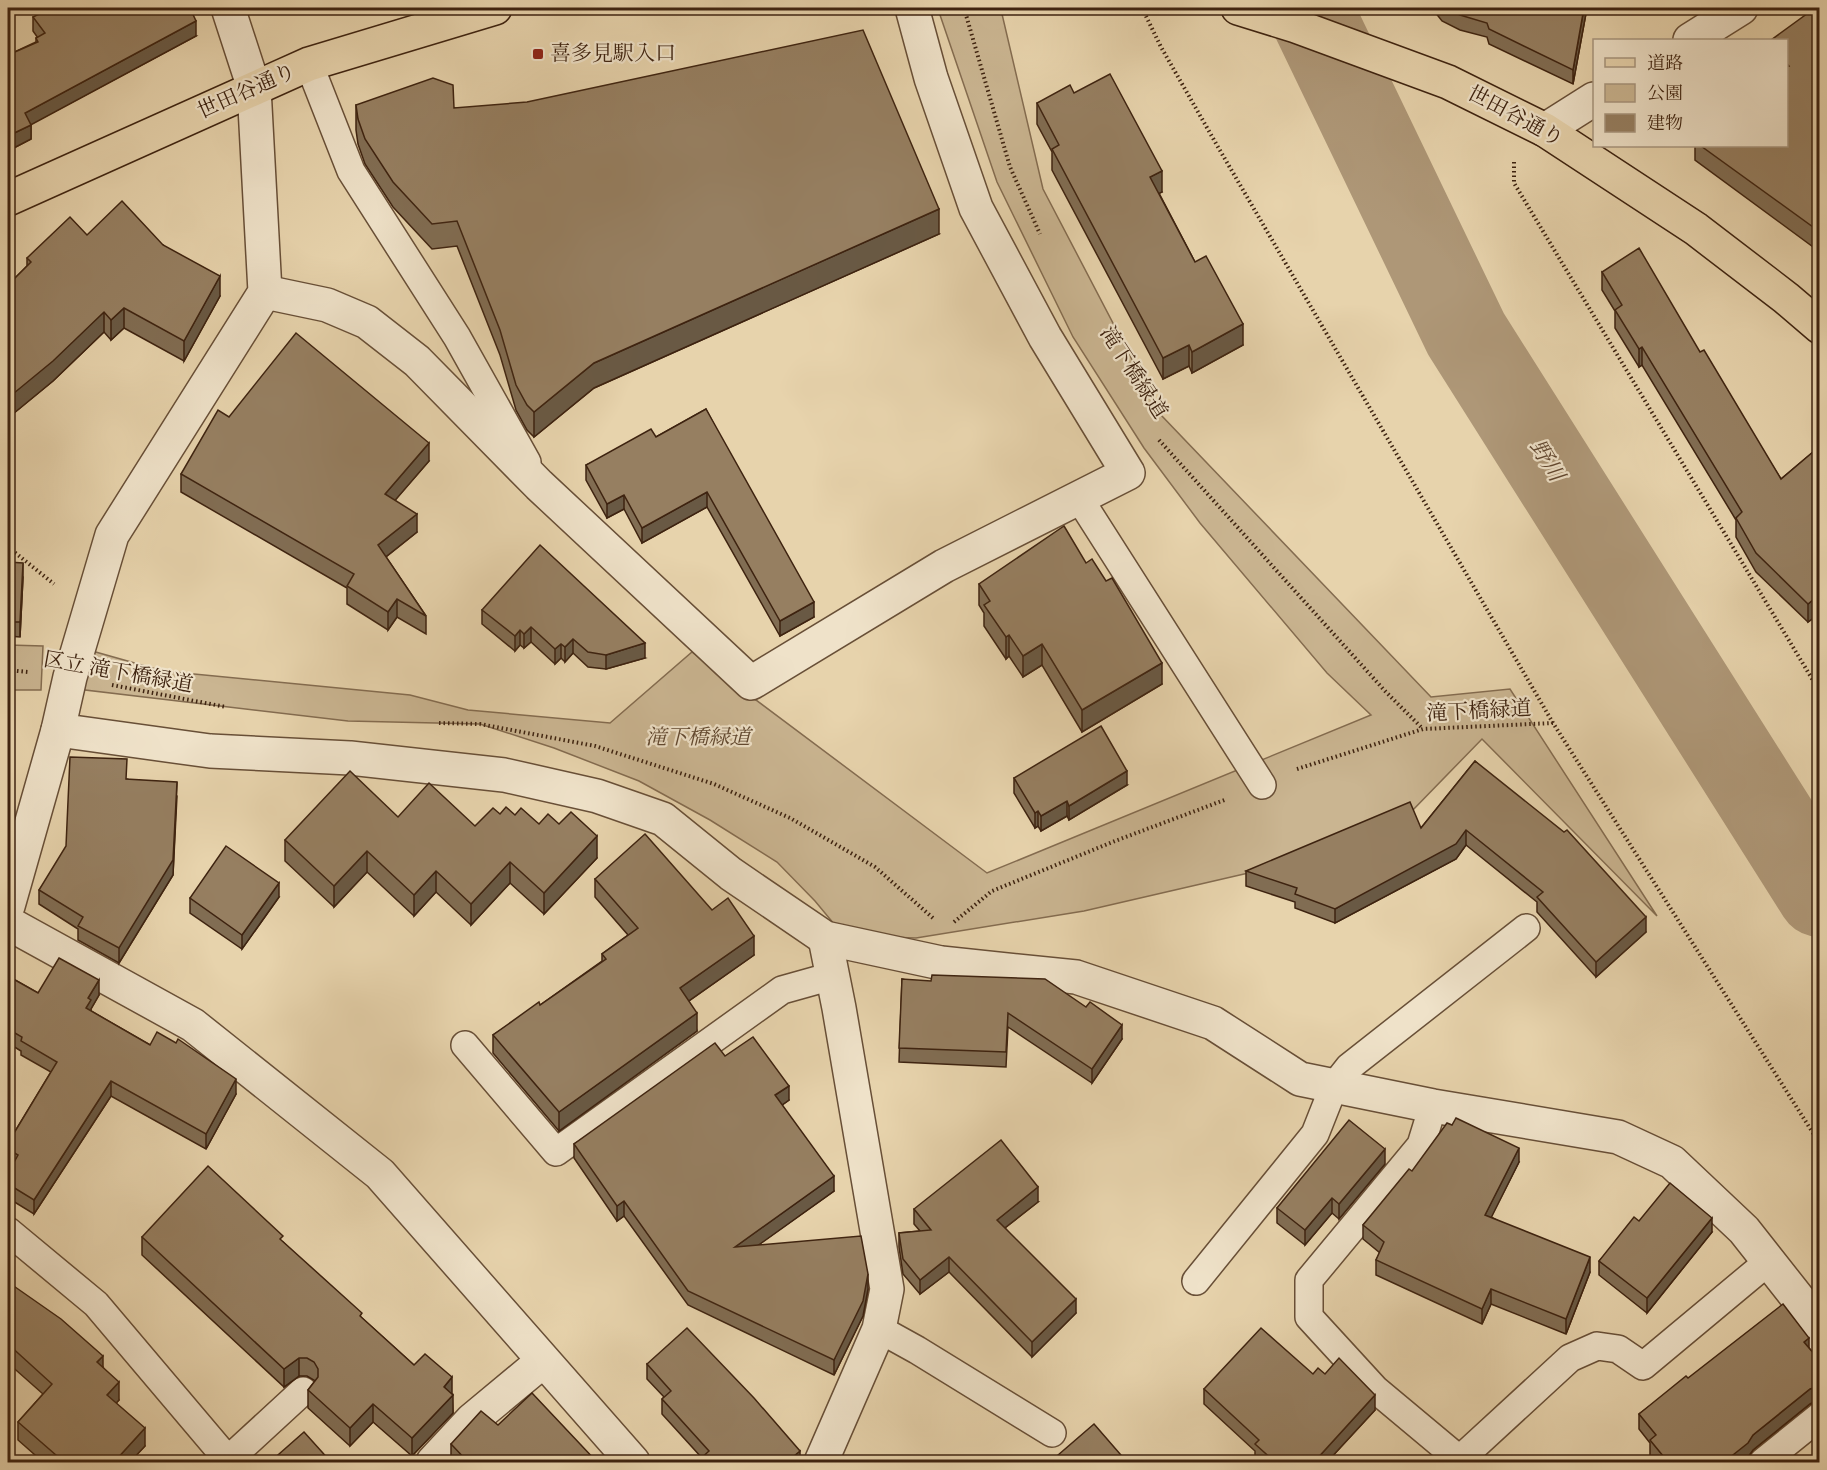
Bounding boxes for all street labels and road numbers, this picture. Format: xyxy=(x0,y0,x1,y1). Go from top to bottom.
street label: 世田谷通り xyxy=(194,58,300,126)
street label: 世田谷通り xyxy=(1462,80,1568,154)
street label: 滝下橋緑道 xyxy=(1093,322,1173,424)
street label: 区立 滝下橋緑道 xyxy=(41,647,195,699)
street label: 滝下橋緑道 xyxy=(1426,696,1532,728)

